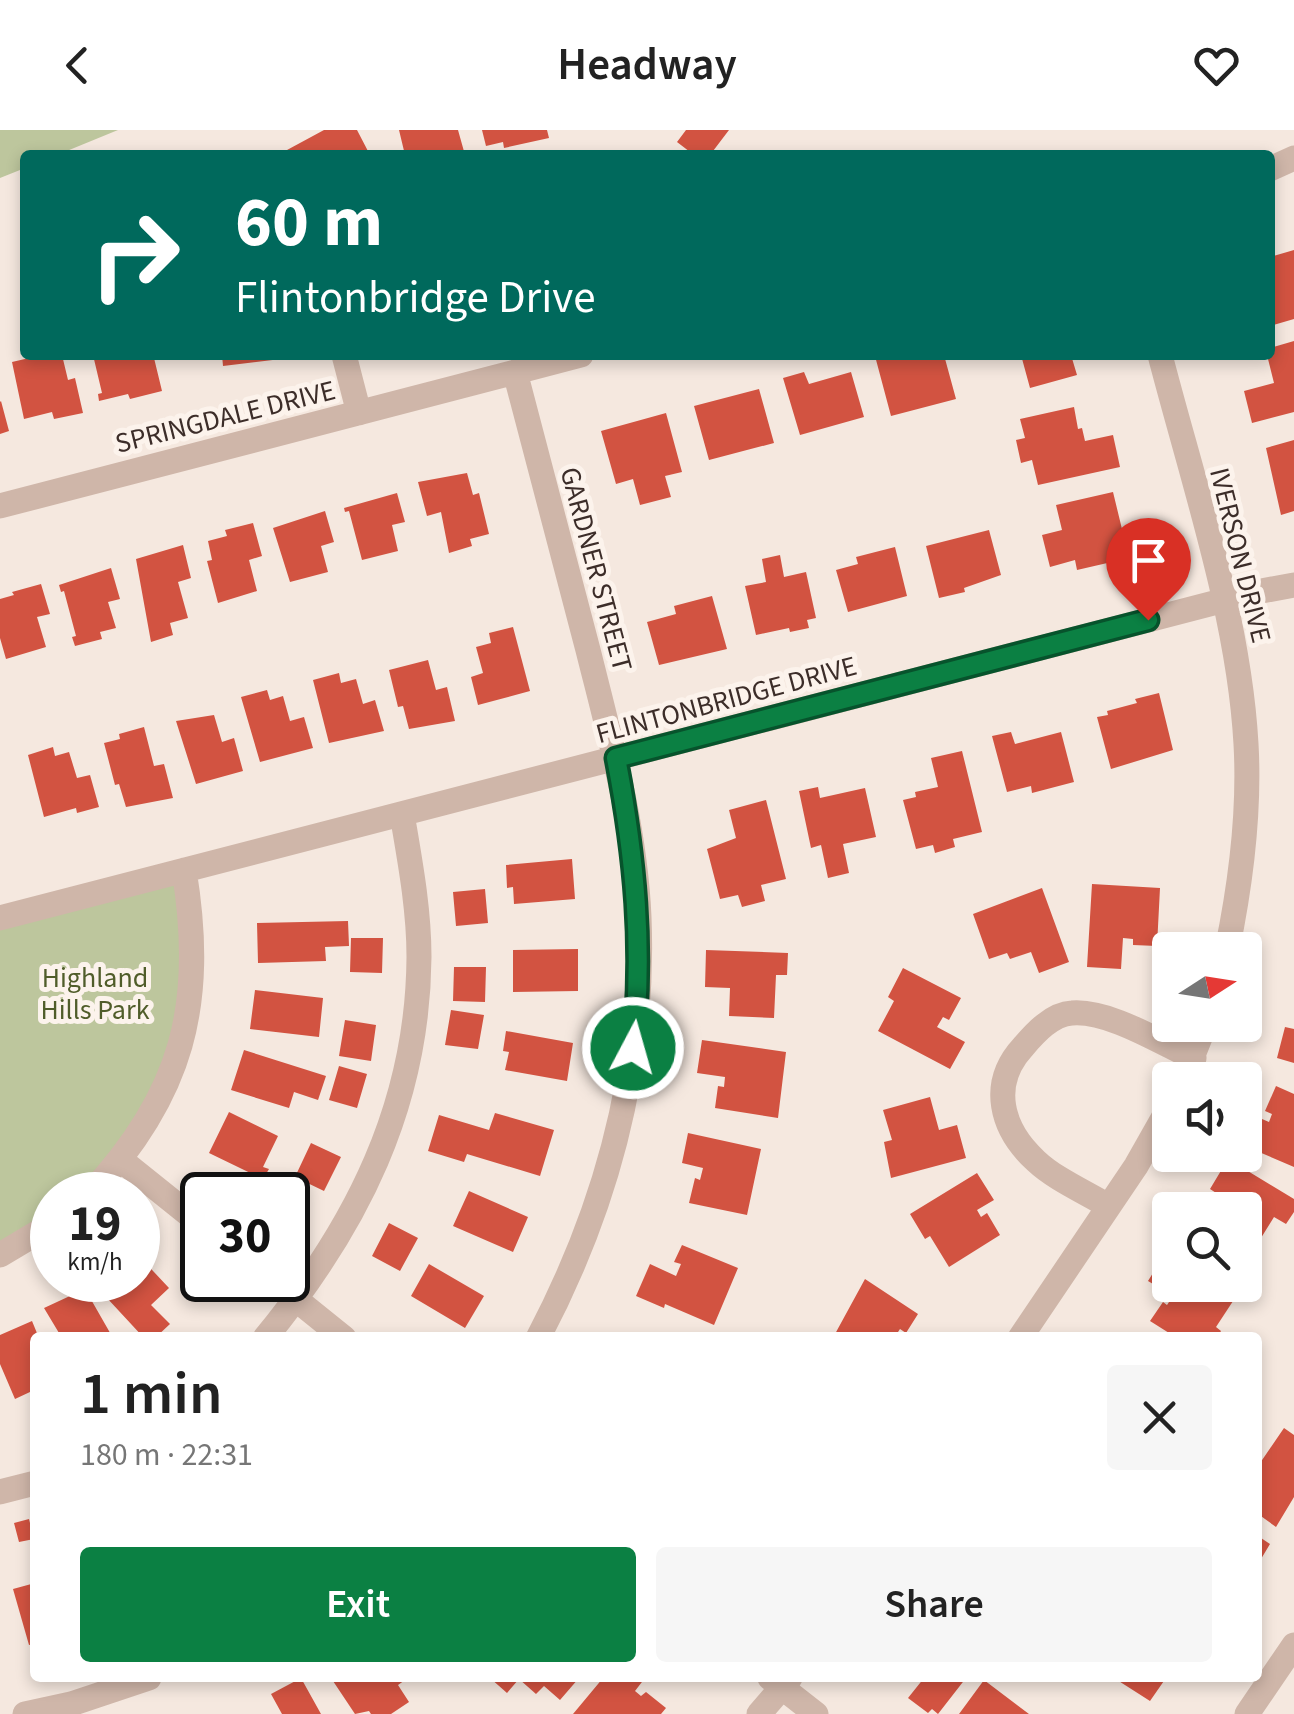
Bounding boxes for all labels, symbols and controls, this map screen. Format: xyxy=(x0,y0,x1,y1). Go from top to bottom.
text: Headway xyxy=(557,33,737,97)
icon: back xyxy=(50,38,105,93)
icon: heart xyxy=(1189,38,1244,93)
text: 60 m xyxy=(235,173,383,273)
icon: right xyxy=(70,190,200,320)
text: Flintonbridge Drive xyxy=(235,266,595,330)
street label: SPRINGDALE DRIVE xyxy=(111,370,339,464)
street label: GARDNER STREET xyxy=(550,463,643,676)
street label: IVERSON DRIVE xyxy=(1199,464,1281,647)
pin xyxy=(1106,518,1191,621)
icon: arrive xyxy=(1121,533,1176,588)
street label: FLINTONBRIDGE DRIVE xyxy=(592,646,861,754)
north arrow xyxy=(1152,932,1262,1042)
map controls xyxy=(1152,932,1262,1302)
park label: Highland Hills Park xyxy=(40,958,150,1030)
position arrow xyxy=(581,996,685,1100)
button: sound xyxy=(1152,1062,1262,1172)
speed limit sign: 30 xyxy=(180,1172,310,1302)
text: 19 xyxy=(69,1189,121,1260)
button: search xyxy=(1152,1192,1262,1302)
text: km/h xyxy=(67,1244,123,1280)
text: 1 min xyxy=(80,1352,223,1437)
button: close xyxy=(1107,1365,1212,1470)
text: 180 m · 22:31 xyxy=(80,1432,253,1478)
button: Exit xyxy=(80,1547,636,1662)
button: Share xyxy=(656,1547,1212,1662)

